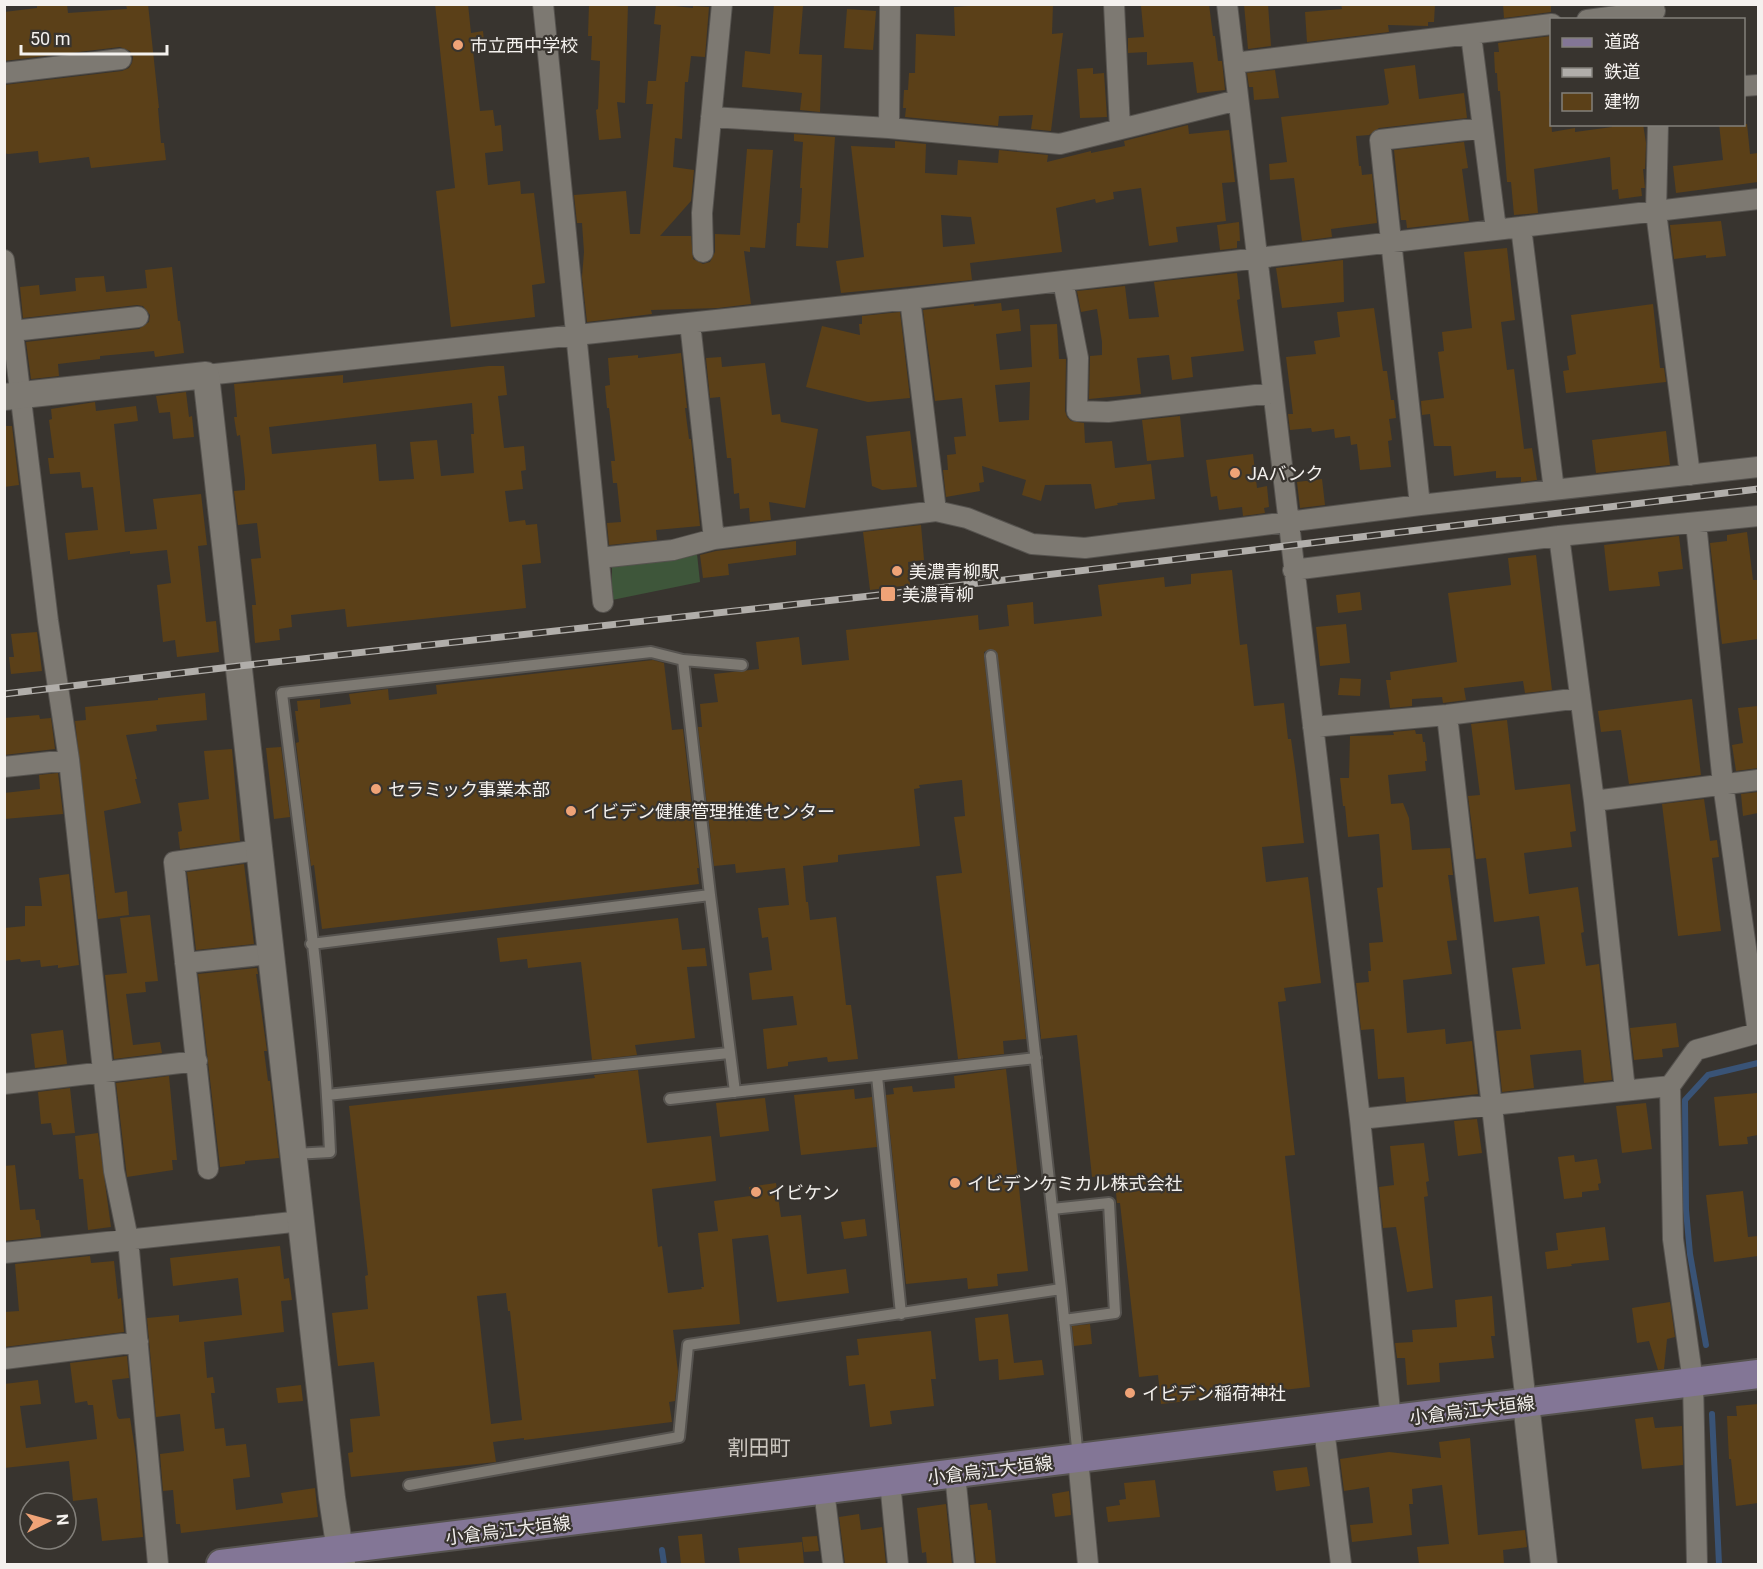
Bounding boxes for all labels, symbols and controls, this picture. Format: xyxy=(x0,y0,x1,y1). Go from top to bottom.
scale bar xyxy=(21,18,166,56)
legend xyxy=(1550,18,1745,126)
text: 50 m xyxy=(30,28,70,49)
text: 道路 xyxy=(1604,31,1640,52)
place label: 市立西中学校 xyxy=(470,35,578,56)
marker: 市立西中学校 xyxy=(451,38,465,52)
text: 鉄道 xyxy=(1604,61,1640,82)
text: 建物 xyxy=(1604,91,1640,112)
place label: JAバンク xyxy=(1247,463,1323,484)
marker: JAバンク xyxy=(1228,466,1242,480)
place label: 美濃青柳駅 xyxy=(909,561,999,582)
marker: 美濃青柳駅 xyxy=(890,564,904,578)
place label: 美濃青柳 xyxy=(902,584,974,605)
marker: 美濃青柳 xyxy=(879,585,897,603)
place label: セラミック事業本部 xyxy=(388,779,550,800)
marker: セラミック事業本部 xyxy=(369,782,383,796)
place label: イビデン健康管理推進センター xyxy=(583,801,835,822)
marker: イビデン健康管理推進センター xyxy=(564,804,578,818)
place label: イビデンケミカル株式会社 xyxy=(967,1173,1182,1194)
marker: イビデンケミカル株式会社 xyxy=(948,1176,962,1190)
place label: イビケン xyxy=(768,1182,839,1203)
marker: イビケン xyxy=(749,1185,763,1199)
place label: イビデン稲荷神社 xyxy=(1142,1383,1286,1404)
marker: イビデン稲荷神社 xyxy=(1123,1386,1137,1400)
street label: 小倉烏江大垣線 xyxy=(1408,1392,1536,1428)
district label: 割田町 xyxy=(728,1436,791,1460)
street label: 小倉烏江大垣線 xyxy=(926,1452,1054,1488)
north arrow xyxy=(18,1491,78,1551)
street label: 小倉烏江大垣線 xyxy=(444,1512,572,1548)
text: N xyxy=(52,1513,72,1526)

